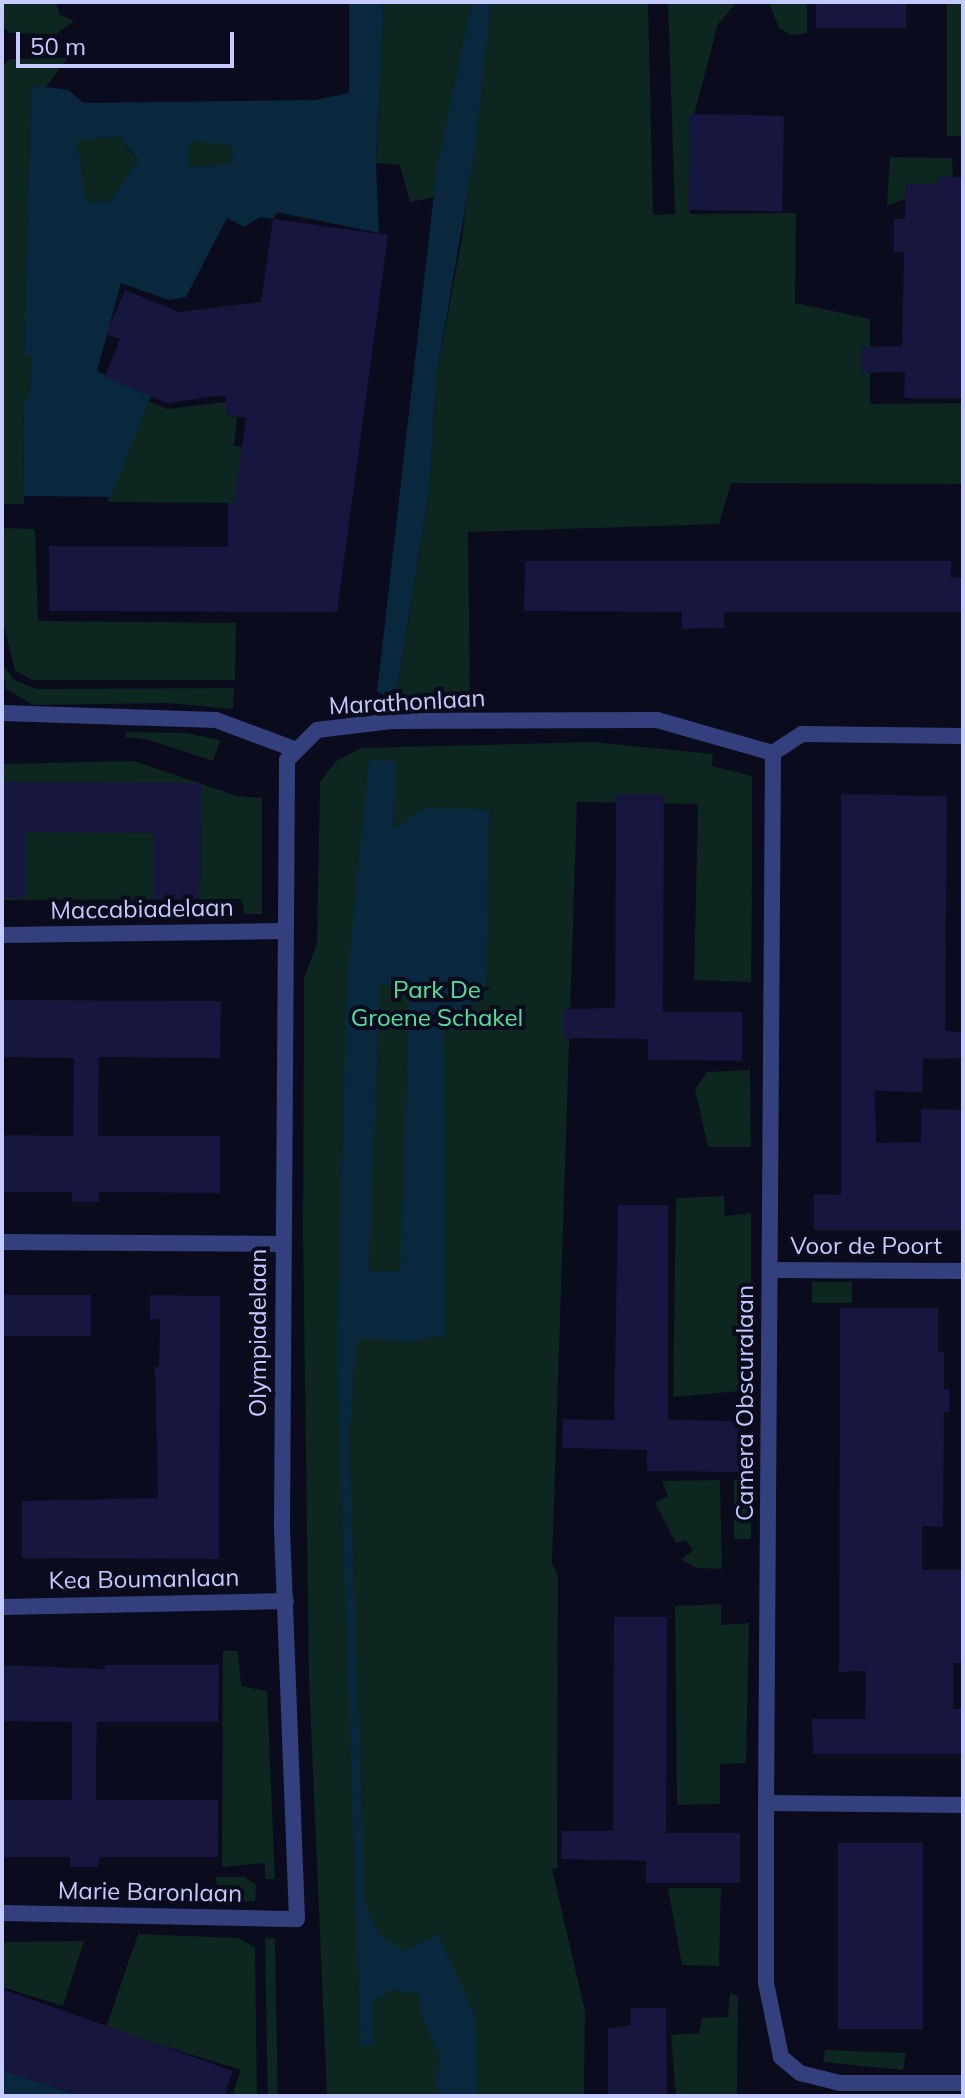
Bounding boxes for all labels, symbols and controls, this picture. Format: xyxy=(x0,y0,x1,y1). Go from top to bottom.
scale bar xyxy=(20,16,238,66)
text: 50 m xyxy=(30,31,86,61)
street label: Marathonlaan xyxy=(328,684,486,720)
street label: Maccabiadelaan xyxy=(50,893,234,925)
park label: Park De Groene Schakel xyxy=(351,976,523,1032)
street label: Voor de Poort xyxy=(790,1232,942,1260)
street label: Olympiadelaan xyxy=(244,1249,272,1417)
street label: Camera Obscuralaan xyxy=(731,1285,759,1521)
street label: Kea Boumanlaan xyxy=(48,1563,240,1595)
street label: Marie Baronlaan xyxy=(58,1876,242,1908)

